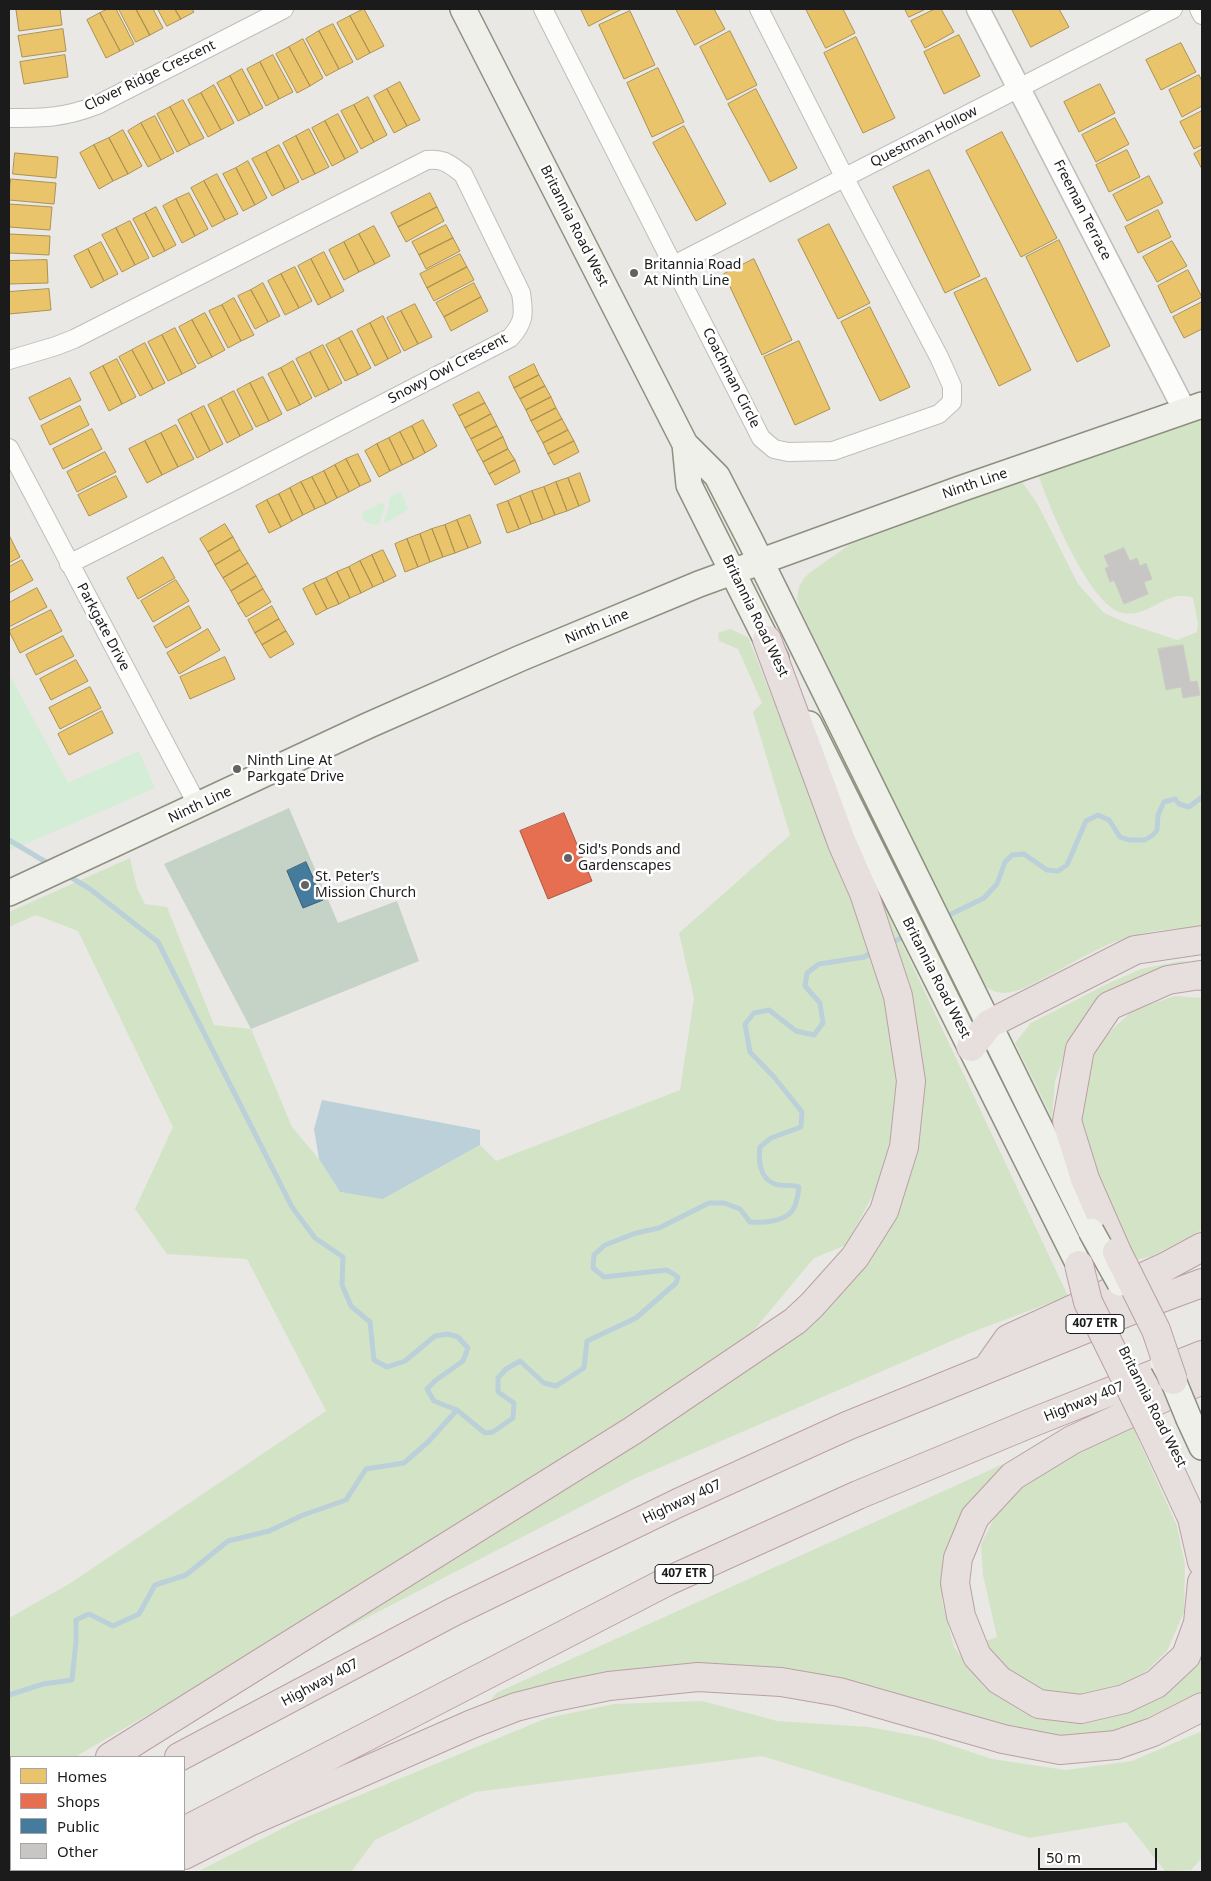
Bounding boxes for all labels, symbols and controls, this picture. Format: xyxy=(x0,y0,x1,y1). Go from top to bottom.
street label: Clover Ridge Crescent xyxy=(82,37,218,115)
street label: Questman Hollow xyxy=(868,103,980,171)
street label: Freeman Terrace xyxy=(1049,157,1115,263)
street label: Britannia Road West xyxy=(536,163,612,289)
place label: Britannia Road At Ninth Line xyxy=(644,257,741,290)
marker: Britannia Road At Ninth Line xyxy=(628,267,640,279)
street label: Coachman Circle xyxy=(699,325,763,431)
street label: Snowy Owl Crescent xyxy=(385,330,511,408)
street label: Ninth Line xyxy=(940,465,1010,503)
street label: Britannia Road West xyxy=(718,552,792,680)
street label: Parkgate Drive xyxy=(73,580,133,674)
street label: Ninth Line xyxy=(563,606,631,648)
place label: Ninth Line At Parkgate Drive xyxy=(247,753,344,786)
marker: Ninth Line At Parkgate Drive xyxy=(231,763,243,775)
street label: Ninth Line xyxy=(166,783,234,827)
place label: Sid's Ponds and Gardenscapes xyxy=(578,842,681,874)
marker: Sid's Ponds and Gardenscapes xyxy=(562,852,574,864)
place label: St. Peter’s Mission Church xyxy=(315,869,416,902)
marker: St. Peter’s Mission Church xyxy=(299,879,311,891)
street label: Britannia Road West xyxy=(898,915,974,1041)
road number: 407 ETR xyxy=(1066,1315,1124,1334)
street label: Britannia Road West xyxy=(1114,1344,1190,1470)
street label: Highway 407 xyxy=(1041,1378,1127,1426)
street label: Highway 407 xyxy=(640,1476,724,1528)
road number: 407 ETR xyxy=(655,1565,713,1584)
street label: Highway 407 xyxy=(279,1656,361,1710)
legend xyxy=(10,1756,185,1871)
text: Homes xyxy=(57,1766,107,1786)
text: Shops xyxy=(57,1791,100,1811)
text: Public xyxy=(57,1816,100,1836)
scale bar xyxy=(1041,1838,1160,1870)
text: Other xyxy=(57,1841,98,1861)
text: 50 m xyxy=(1046,1847,1081,1867)

